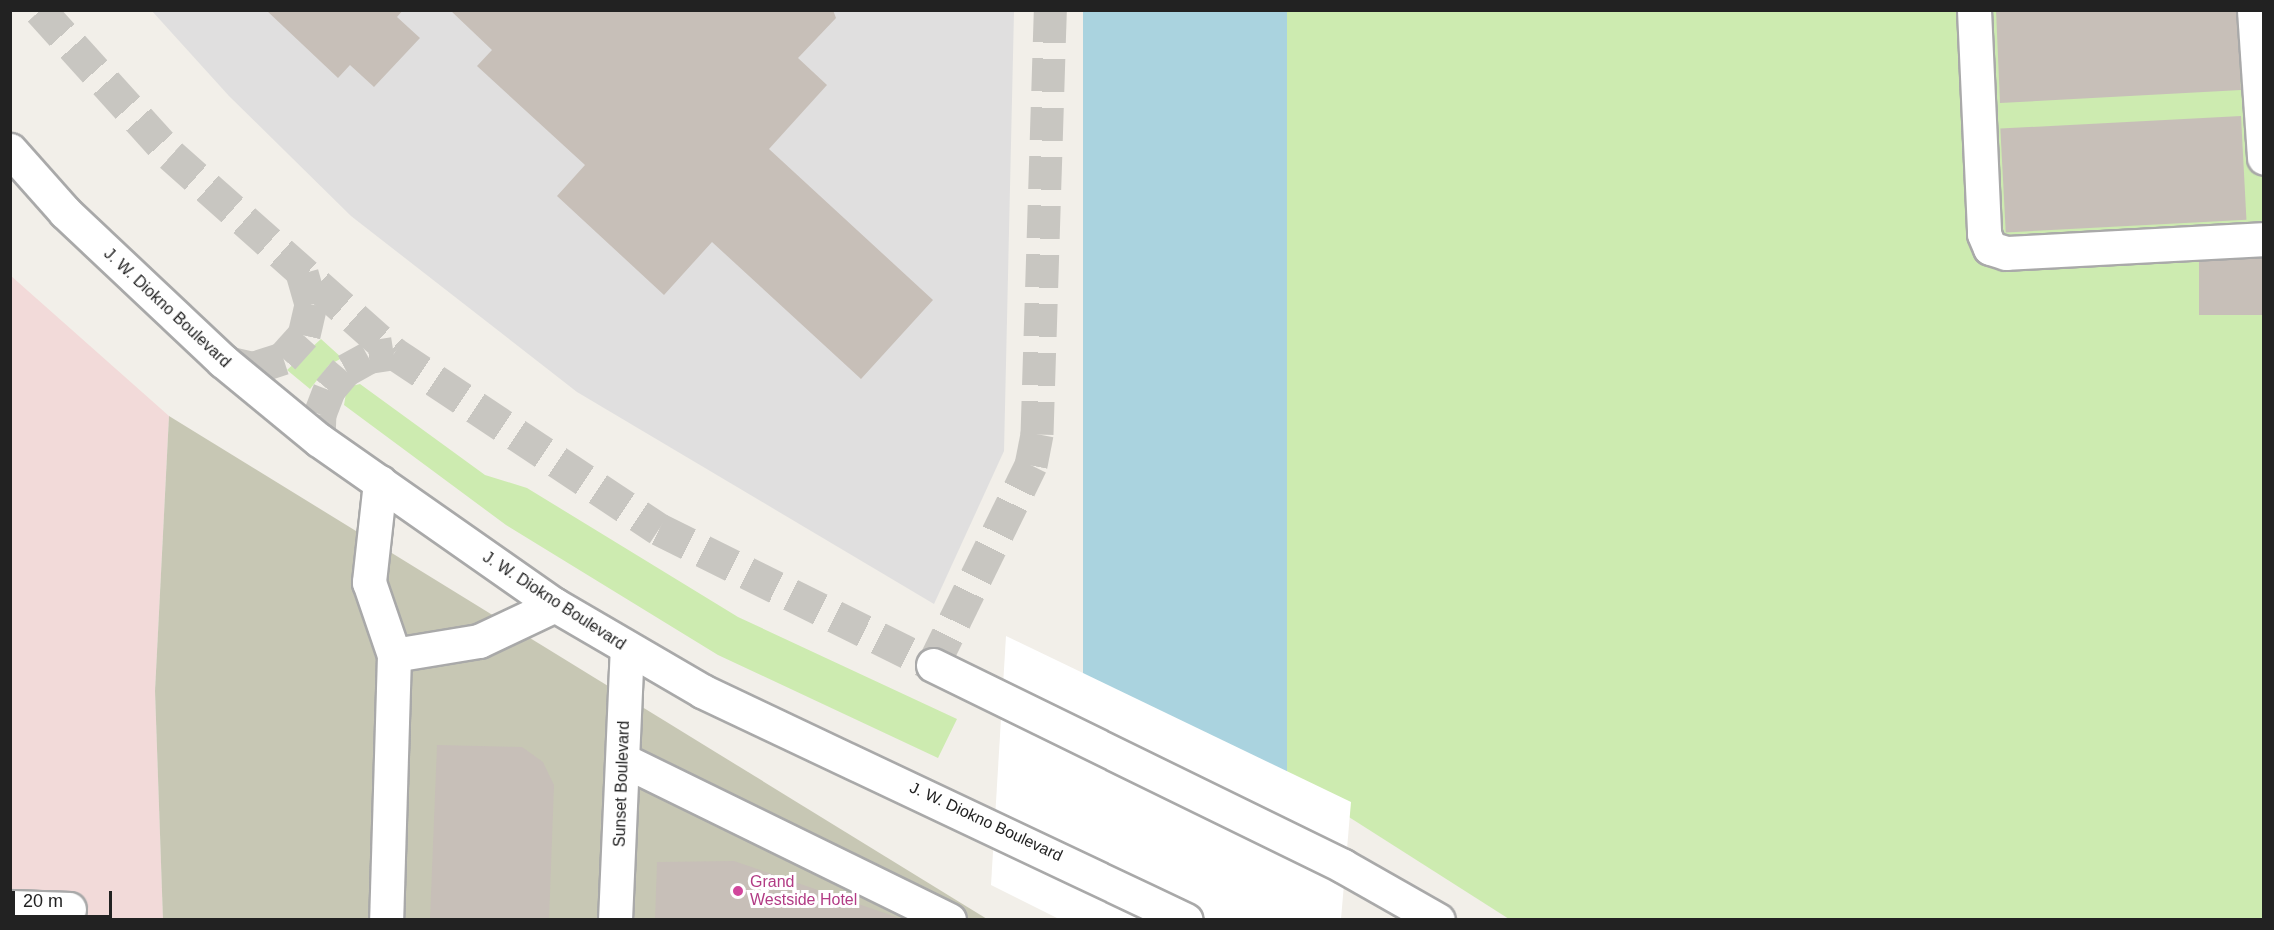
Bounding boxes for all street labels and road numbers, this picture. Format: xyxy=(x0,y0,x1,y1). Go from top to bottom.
street label: J. W. Diokno Boulevard xyxy=(100,244,234,372)
street label: J. W. Diokno Boulevard xyxy=(479,548,629,654)
street label: Sunset Boulevard xyxy=(610,721,634,847)
street label: J. W. Diokno Boulevard xyxy=(907,778,1065,866)

